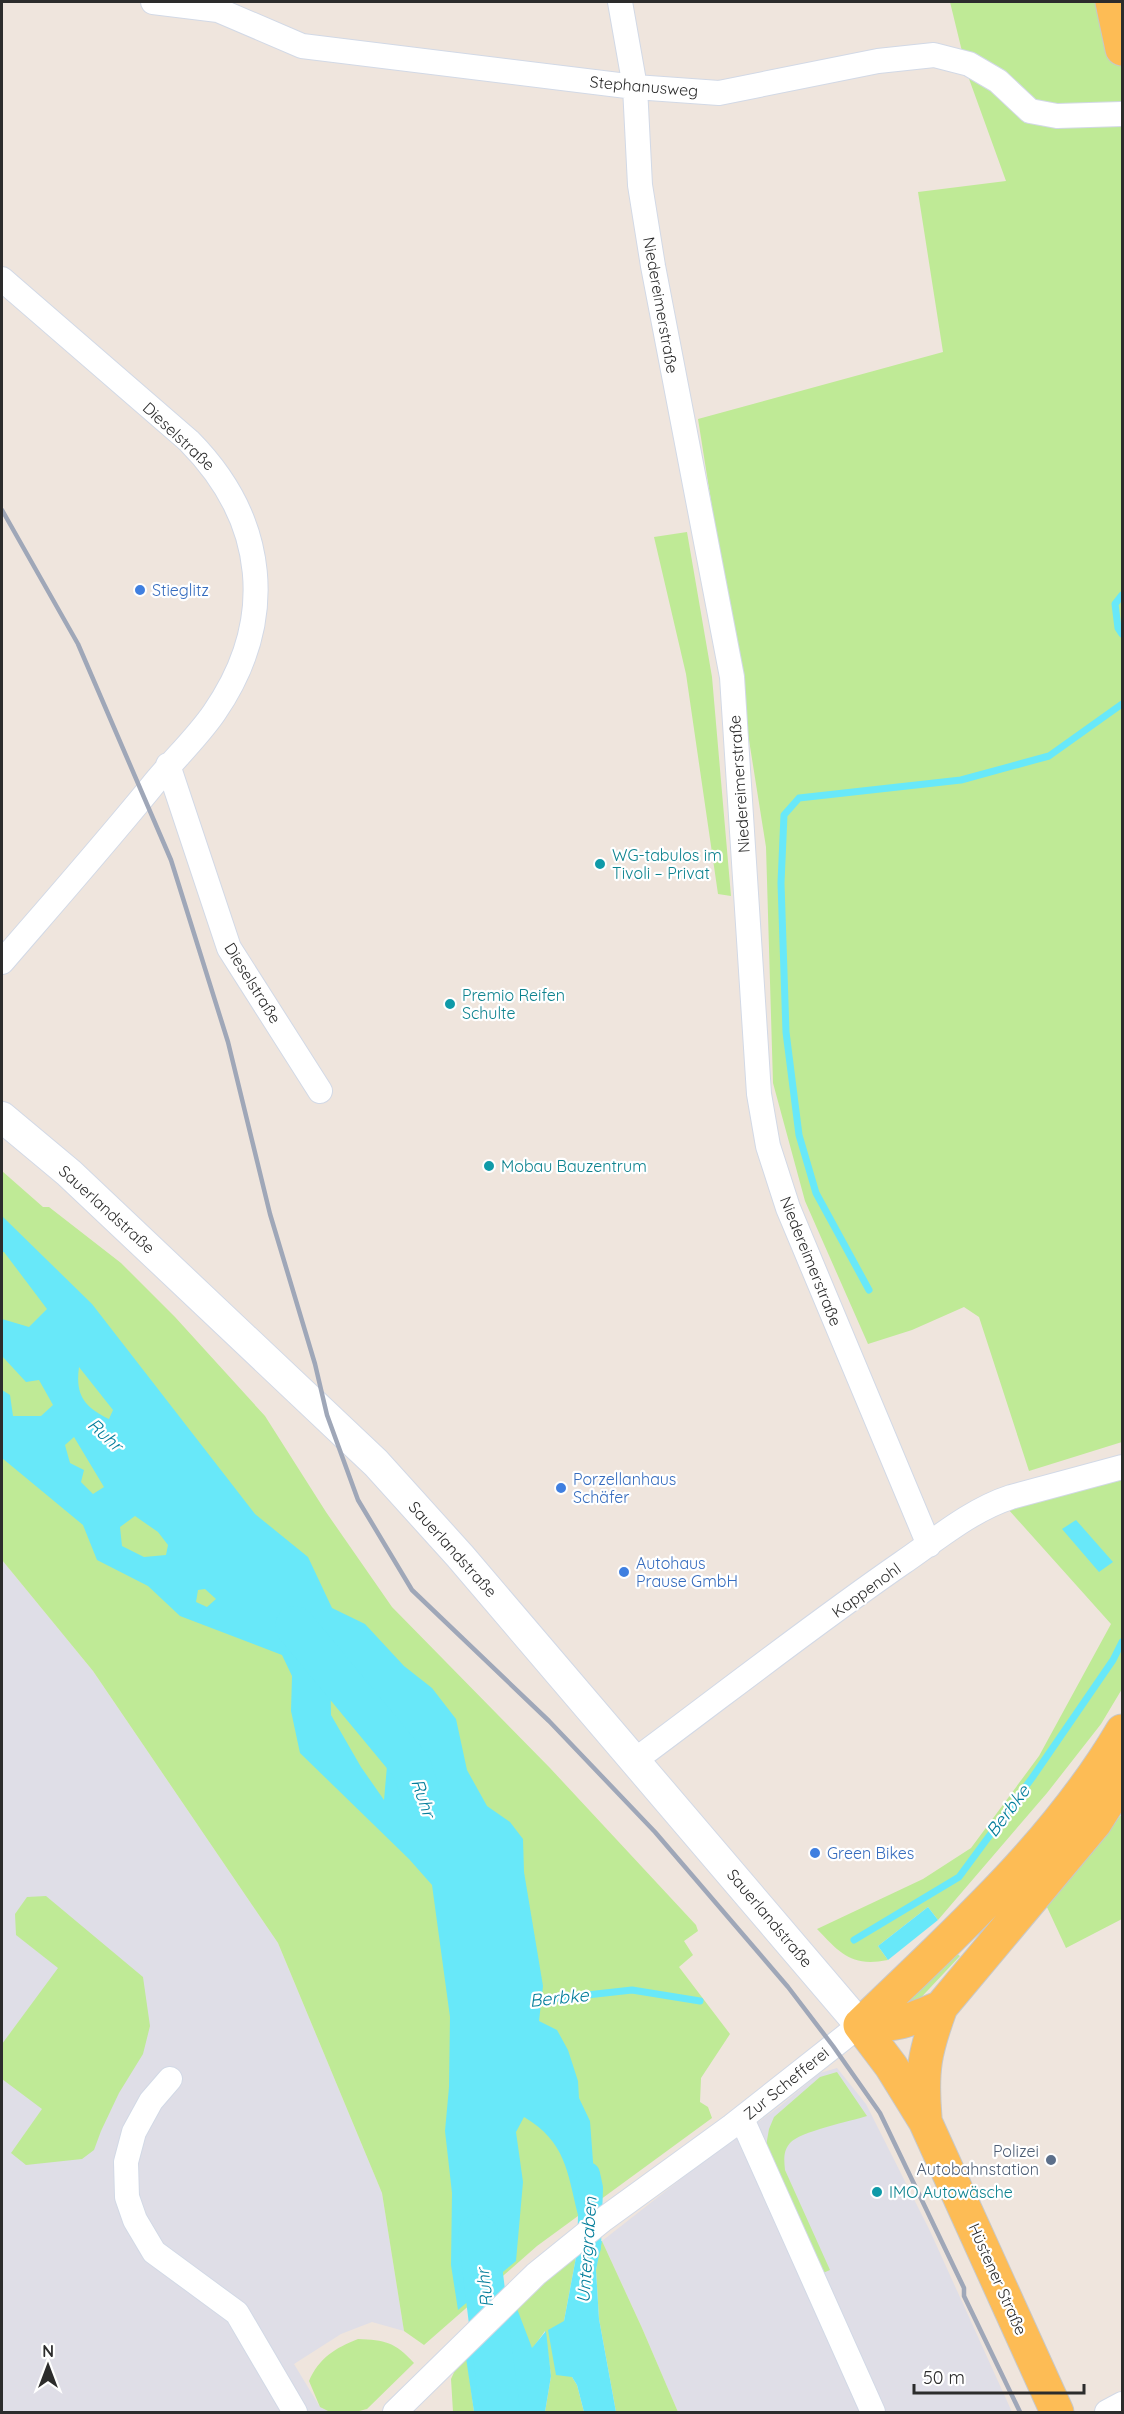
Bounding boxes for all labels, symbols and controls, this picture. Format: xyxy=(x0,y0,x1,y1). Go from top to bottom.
street label: Stephanusweg xyxy=(589,71,699,101)
street label: Niedereimerstraße xyxy=(639,235,683,375)
street label: Dieselstraße xyxy=(139,397,219,475)
place label: Stieglitz xyxy=(152,580,209,600)
marker: Stieglitz xyxy=(133,583,147,597)
street label: Niedereimerstraße xyxy=(724,714,754,854)
place label: WG-tabulos im Tivoli – Privat xyxy=(612,845,722,883)
marker: WG-tabulos im Tivoli – Privat xyxy=(593,857,607,871)
street label: Dieselstraße xyxy=(220,939,286,1027)
place label: Premio Reifen Schulte xyxy=(462,985,565,1023)
marker: Premio Reifen Schulte xyxy=(443,997,457,1011)
place label: Mobau Bauzentrum xyxy=(501,1156,647,1176)
marker: Mobau Bauzentrum xyxy=(482,1159,496,1173)
street label: Sauerlandstraße xyxy=(55,1161,159,1257)
street label: Niedereimerstraße xyxy=(776,1193,846,1329)
water label: Ruhr xyxy=(83,1413,129,1458)
place label: Porzellanhaus Schäfer xyxy=(573,1469,676,1507)
marker: Porzellanhaus Schäfer xyxy=(554,1481,568,1495)
street label: Sauerlandstraße xyxy=(405,1497,501,1601)
place label: Autohaus Prause GmbH xyxy=(636,1553,738,1591)
street label: Kappenohl xyxy=(828,1558,904,1622)
marker: Autohaus Prause GmbH xyxy=(617,1565,631,1579)
water label: Ruhr xyxy=(406,1776,441,1822)
water label: Berbke xyxy=(981,1780,1035,1841)
place label: Green Bikes xyxy=(827,1843,914,1863)
marker: Green Bikes xyxy=(808,1846,822,1860)
street label: Sauerlandstraße xyxy=(723,1865,817,1971)
water label: Berbke xyxy=(528,1983,590,2012)
street label: Zur Schefferei xyxy=(739,2042,833,2124)
place label: Polizei Autobahnstation xyxy=(917,2141,1039,2179)
marker: Polizei Autobahnstation xyxy=(1044,2153,1058,2167)
place label: IMO Autowäsche xyxy=(889,2182,1013,2202)
marker: IMO Autowäsche xyxy=(870,2185,884,2199)
water label: Untergraben xyxy=(571,2195,602,2304)
street label: Hüstener Straße xyxy=(964,2220,1032,2338)
water label: Ruhr xyxy=(470,2265,498,2309)
north arrow xyxy=(18,2336,78,2396)
text: N xyxy=(42,2341,54,2361)
scale bar xyxy=(914,2357,1084,2395)
text: 50 m xyxy=(923,2366,965,2389)

